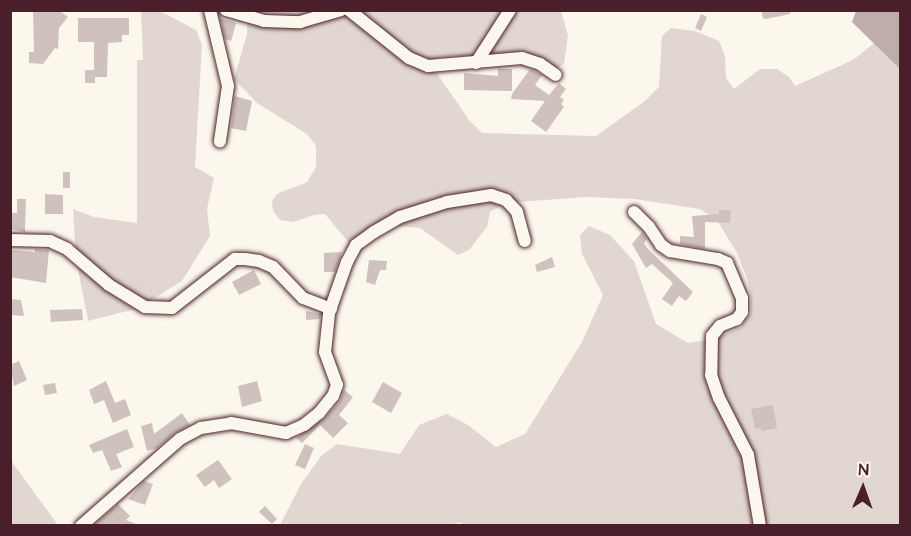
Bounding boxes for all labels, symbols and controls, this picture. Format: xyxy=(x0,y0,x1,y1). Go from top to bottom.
north arrow xyxy=(833,458,893,518)
text: N xyxy=(858,459,869,481)

